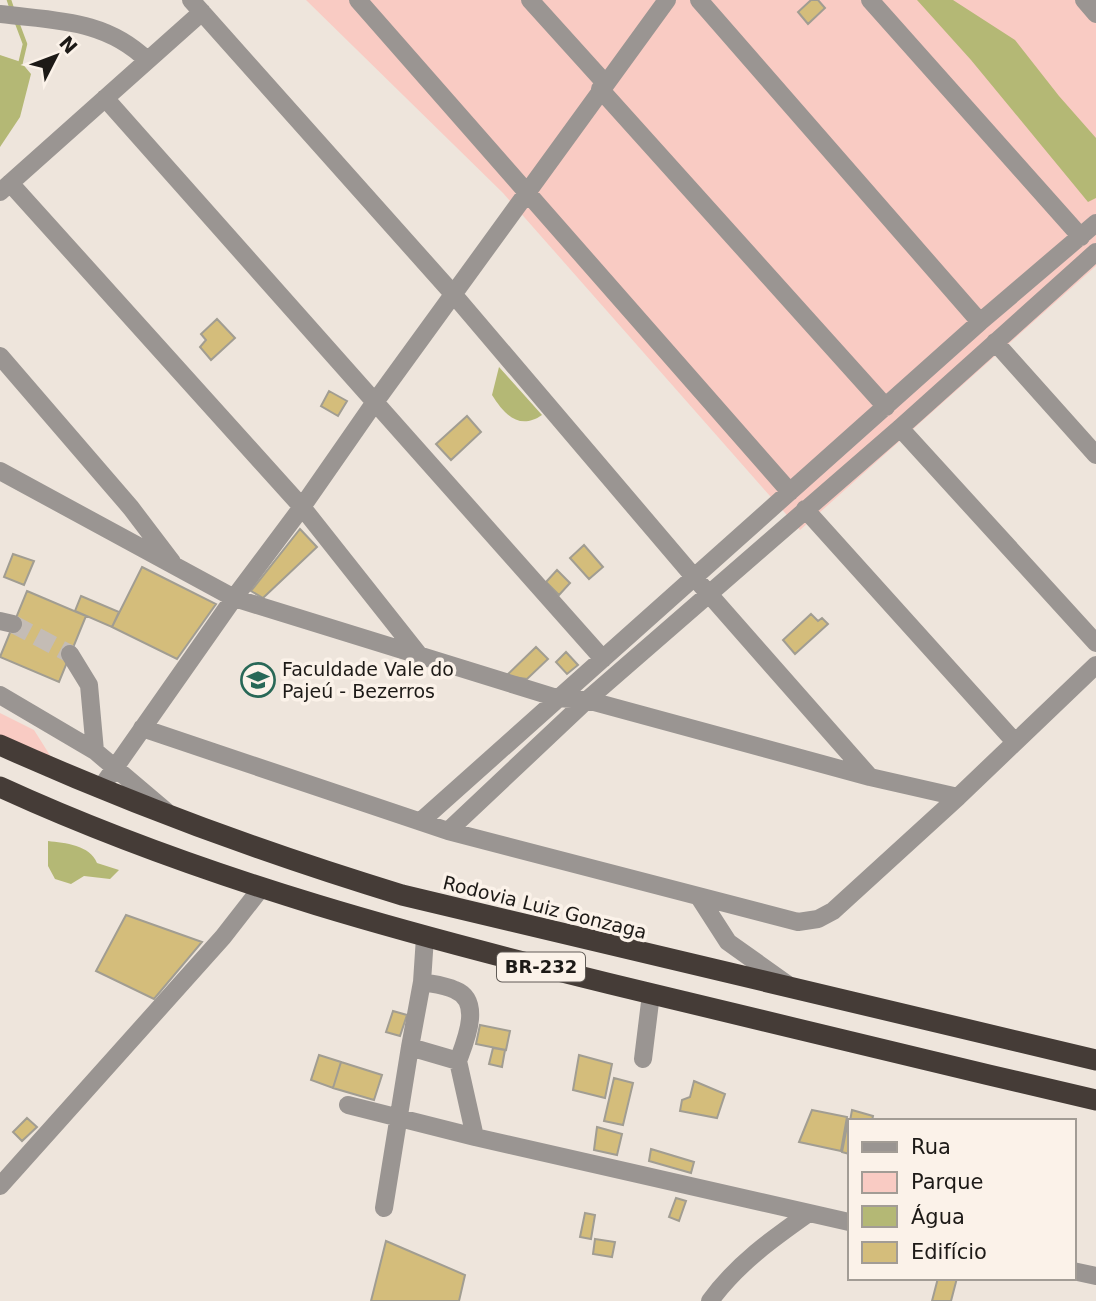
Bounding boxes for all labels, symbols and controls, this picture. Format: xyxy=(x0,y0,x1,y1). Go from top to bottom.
north arrow xyxy=(21,21,91,91)
text: N xyxy=(55,31,82,58)
place label: Faculdade Vale do Pajeú - Bezerros xyxy=(282,658,454,702)
school or university icon: Faculdade Vale do Pajeú - Bezerros xyxy=(239,661,277,699)
street label: Rodovia Luiz Gonzaga xyxy=(441,871,649,943)
road number: BR-232 xyxy=(497,952,585,982)
legend xyxy=(848,1119,1075,1280)
text: Rua xyxy=(911,1135,951,1159)
text: Parque xyxy=(911,1170,983,1194)
text: Água xyxy=(911,1204,965,1229)
text: Edifício xyxy=(911,1240,987,1264)

